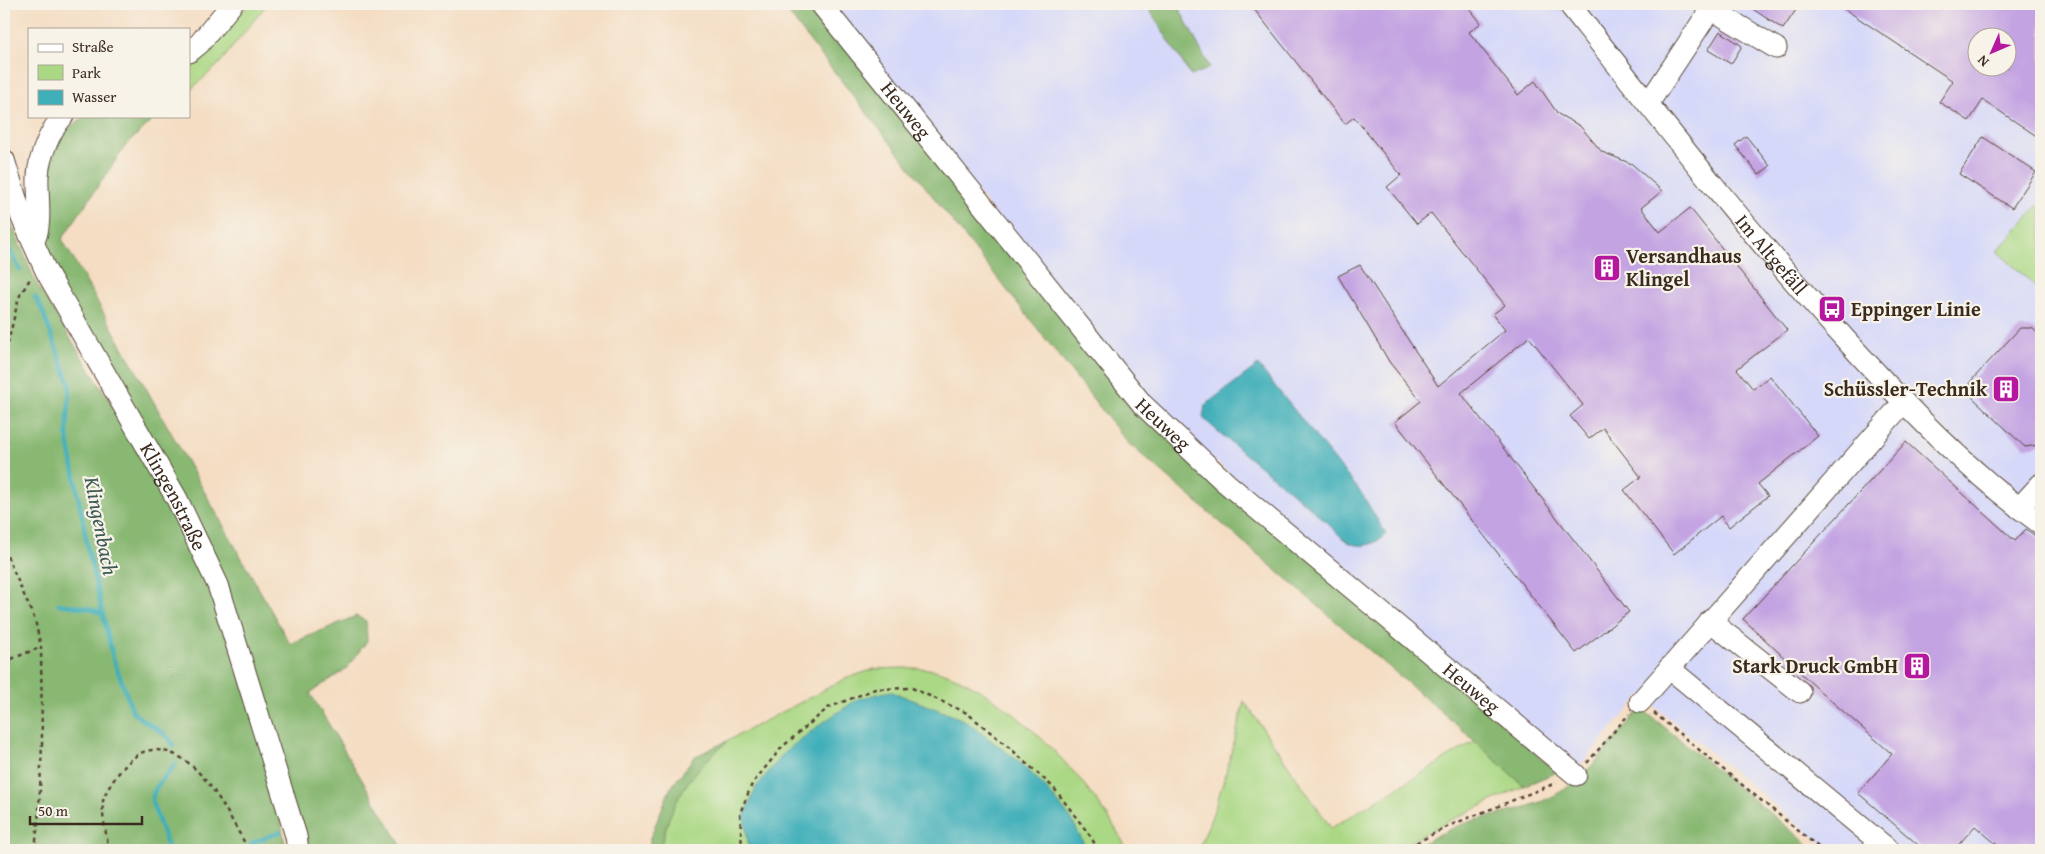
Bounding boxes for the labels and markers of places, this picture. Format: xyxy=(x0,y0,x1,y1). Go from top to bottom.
place label: Versandhaus Klingel xyxy=(1626,241,1742,293)
building icon: Versandhaus Klingel xyxy=(1592,253,1622,283)
bus stop icon: Eppinger Linie xyxy=(1817,294,1847,324)
place label: Eppinger Linie xyxy=(1851,294,1981,323)
place label: Schüssler-Technik xyxy=(1824,374,1988,403)
building icon: Schüssler-Technik xyxy=(1991,374,2021,404)
place label: Stark Druck GmbH xyxy=(1732,651,1898,680)
building icon: Stark Druck GmbH xyxy=(1902,651,1932,681)

